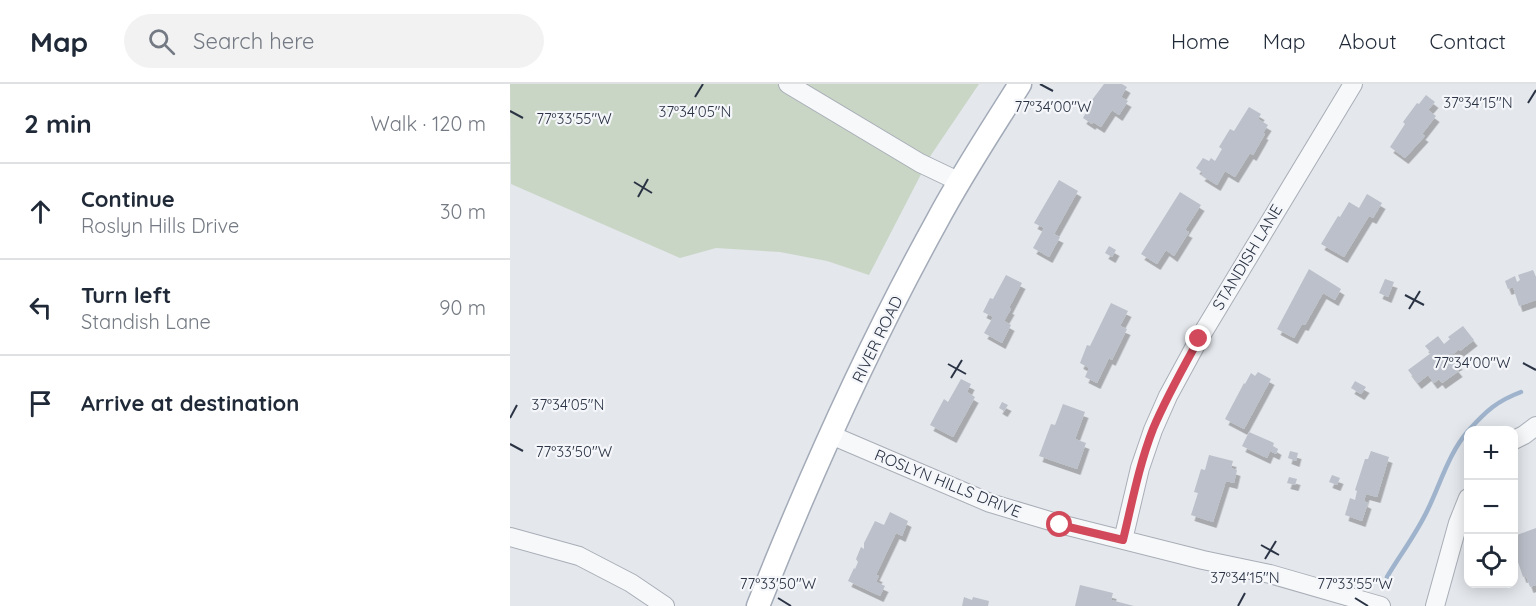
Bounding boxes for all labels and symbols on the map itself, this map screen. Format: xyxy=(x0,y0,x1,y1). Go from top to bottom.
text: 37°34'15"N xyxy=(1443,93,1513,112)
text: 77°34'00"W xyxy=(1014,97,1092,116)
text: 37°34'05"N xyxy=(659,102,731,121)
text: 77°33'55"W xyxy=(536,109,612,128)
street label: STANDISH LANE xyxy=(1208,200,1286,314)
street label: RIVER ROAD xyxy=(847,292,907,386)
route end xyxy=(1185,325,1211,351)
text: 77°34'00"W xyxy=(1433,353,1511,372)
text: 37°34'05"N xyxy=(532,395,604,414)
text: 77°33'50"W xyxy=(536,442,613,461)
street label: ROSLYN HILLS DRIVE xyxy=(872,444,1024,522)
route start xyxy=(1046,511,1072,537)
text: 37°34'15"N xyxy=(1210,568,1280,587)
text: 77°33'50"W xyxy=(740,574,817,593)
text: 77°33'55"W xyxy=(1317,574,1393,593)

